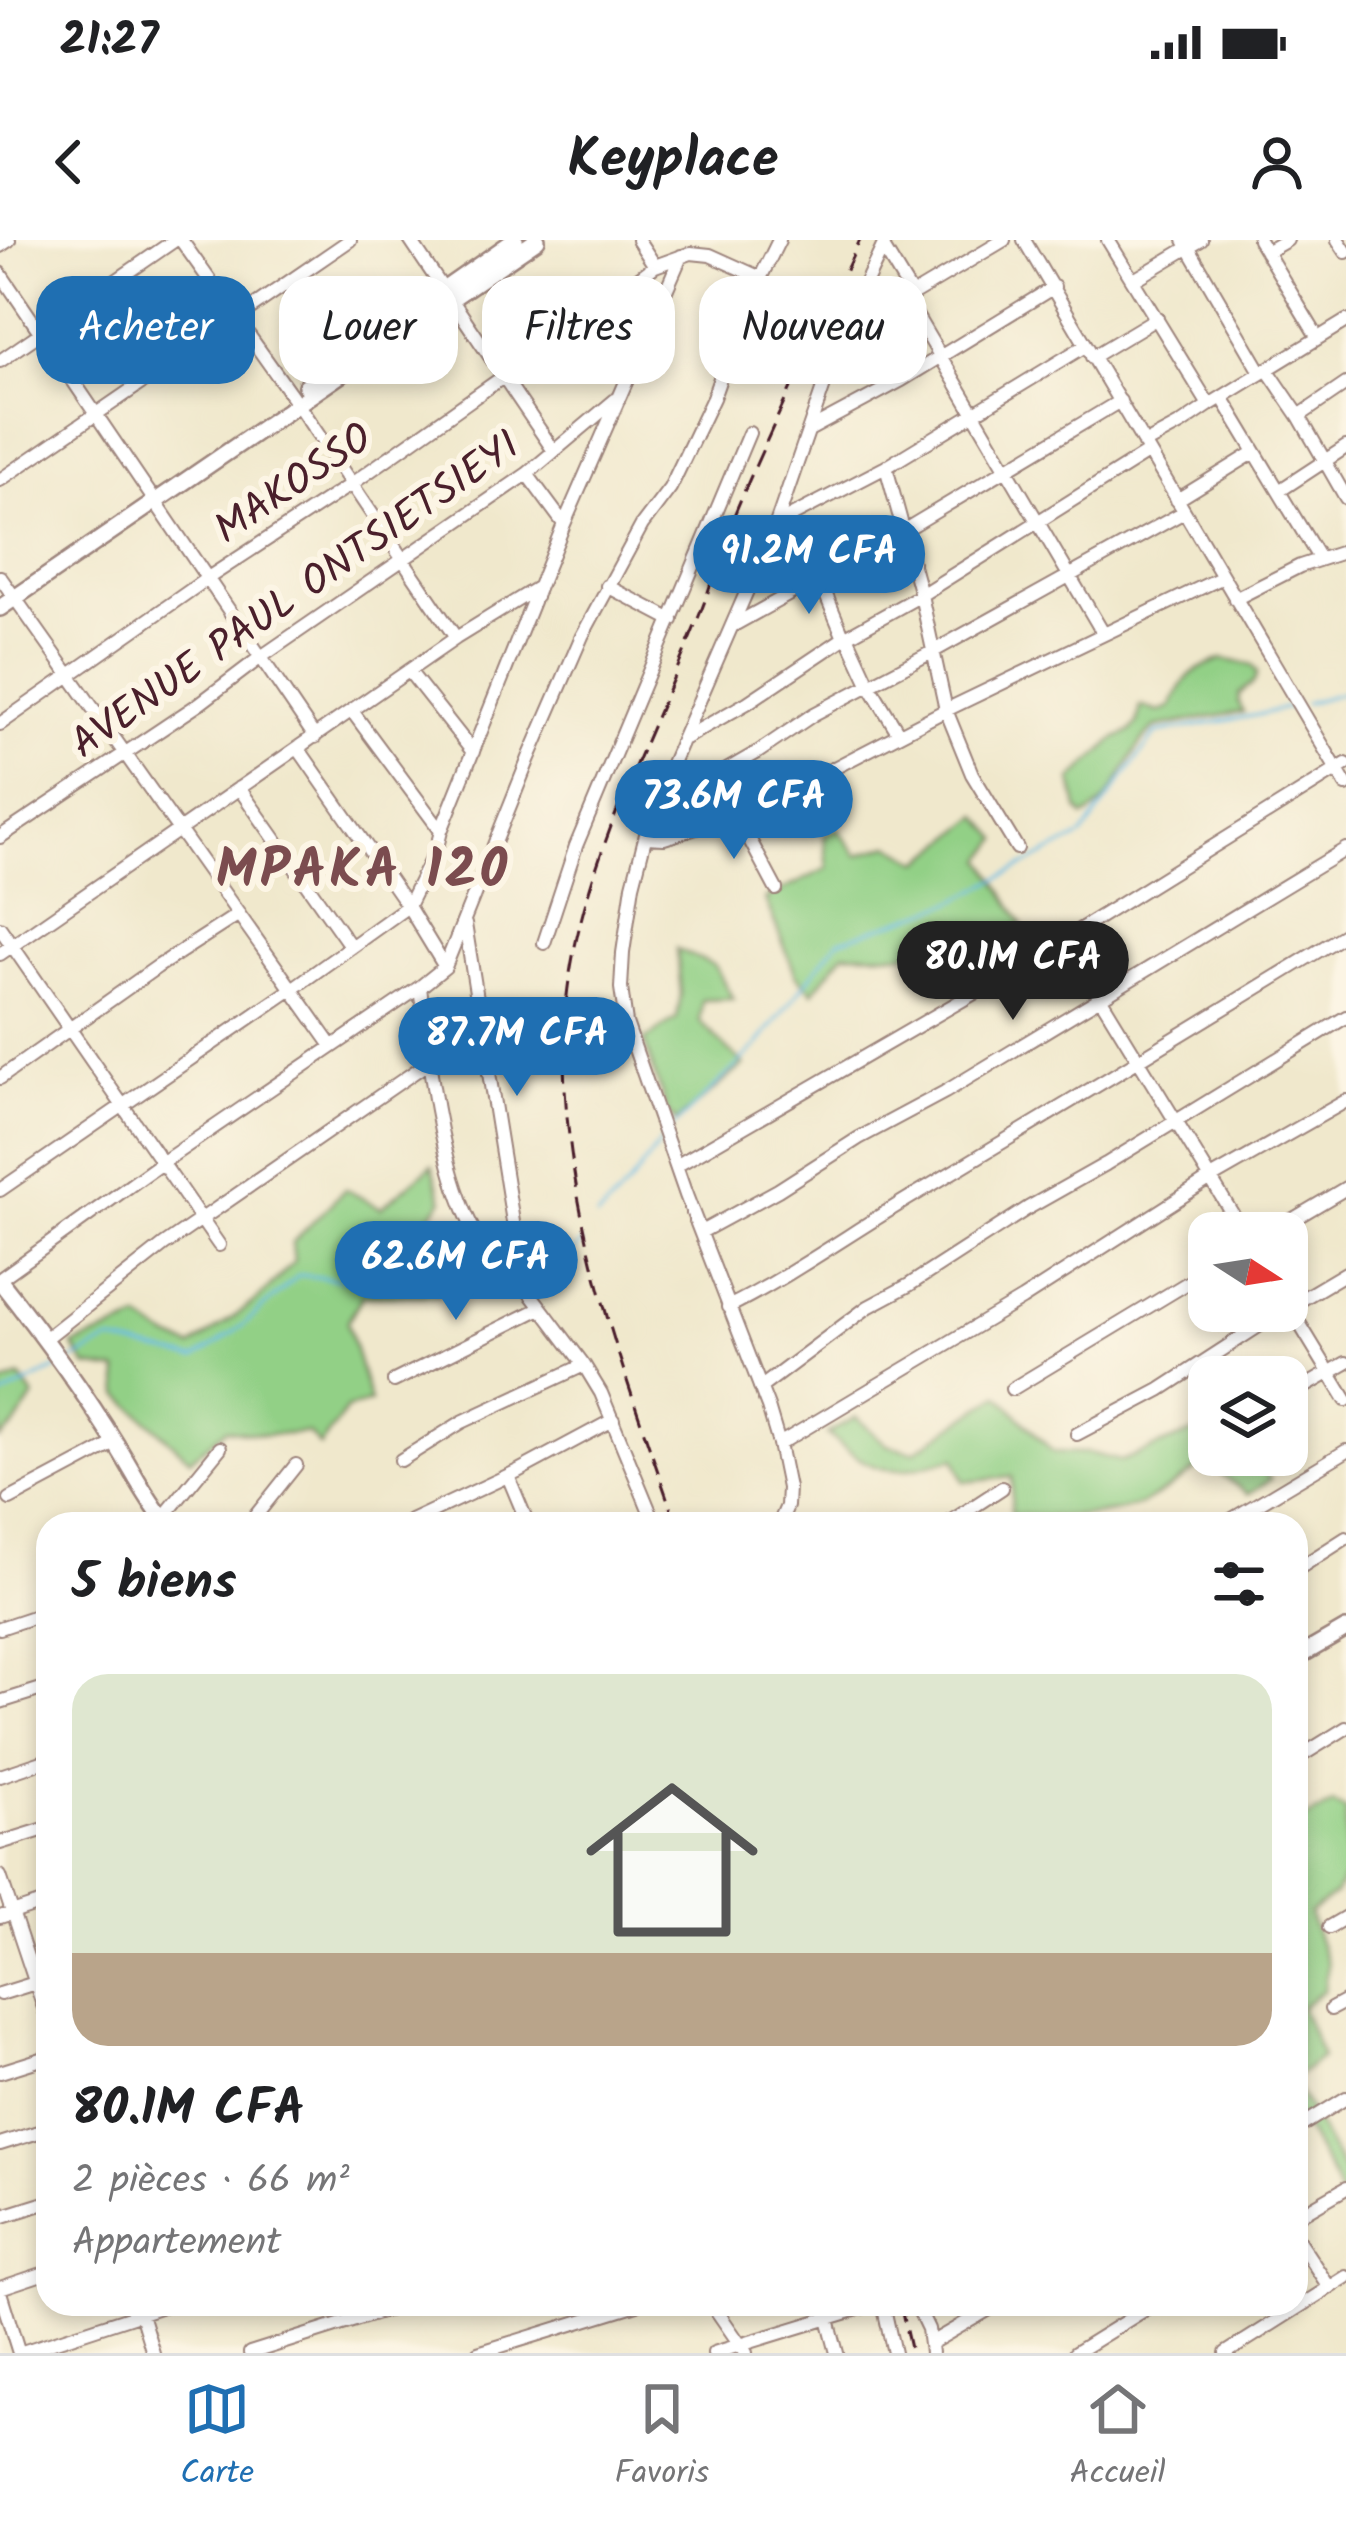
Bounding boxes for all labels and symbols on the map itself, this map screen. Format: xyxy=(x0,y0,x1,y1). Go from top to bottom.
street label: MAKOSSO xyxy=(201,407,387,563)
street label: AVENUE PAUL ONTSIETSIEYI xyxy=(57,415,535,777)
pin: 91.2M CFA xyxy=(672,515,946,617)
pin: 73.6M CFA xyxy=(597,760,871,862)
district label: MPAKA 120 xyxy=(216,830,510,916)
pin: 80.1M CFA xyxy=(876,921,1150,1023)
pin: 87.7M CFA xyxy=(380,997,654,1099)
north arrow xyxy=(1188,1212,1308,1332)
pin: 62.6M CFA xyxy=(319,1221,593,1323)

